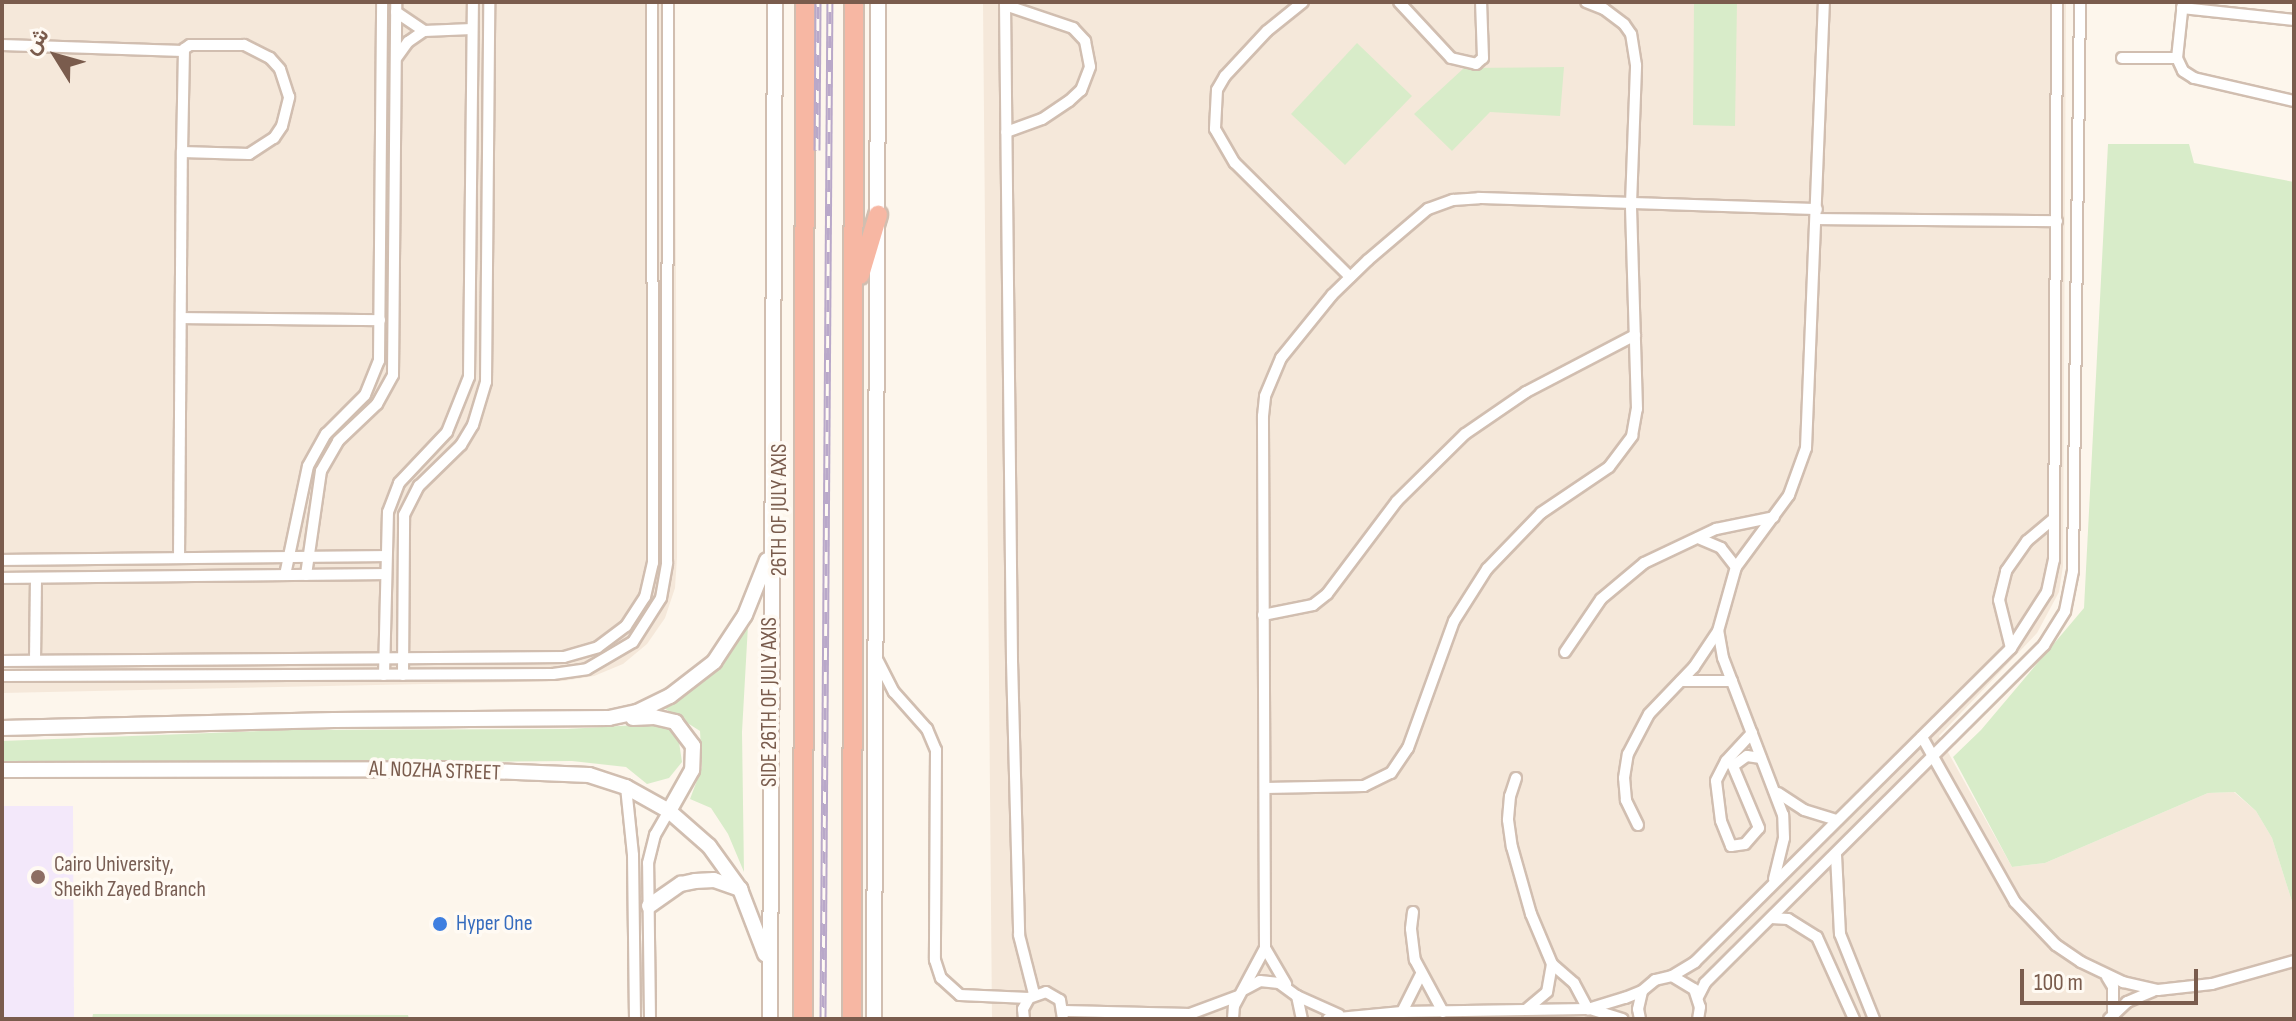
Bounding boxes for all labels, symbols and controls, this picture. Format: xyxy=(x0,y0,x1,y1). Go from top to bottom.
north arrow xyxy=(16,16,96,96)
text: ش xyxy=(18,23,55,60)
street label: 26TH OF JULY AXIS xyxy=(767,444,793,576)
street label: SIDE 26TH OF JULY AXIS xyxy=(757,617,783,787)
street label: AL NOZHA STREET xyxy=(369,756,501,786)
place label: Cairo University, Sheikh Zayed Branch xyxy=(54,851,206,902)
marker: Cairo University, Sheikh Zayed Branch xyxy=(29,868,47,886)
place label: Hyper One xyxy=(456,911,533,937)
marker: Hyper One xyxy=(431,915,449,933)
scale bar xyxy=(2024,953,2202,1003)
text: 100 m xyxy=(2034,968,2083,997)

